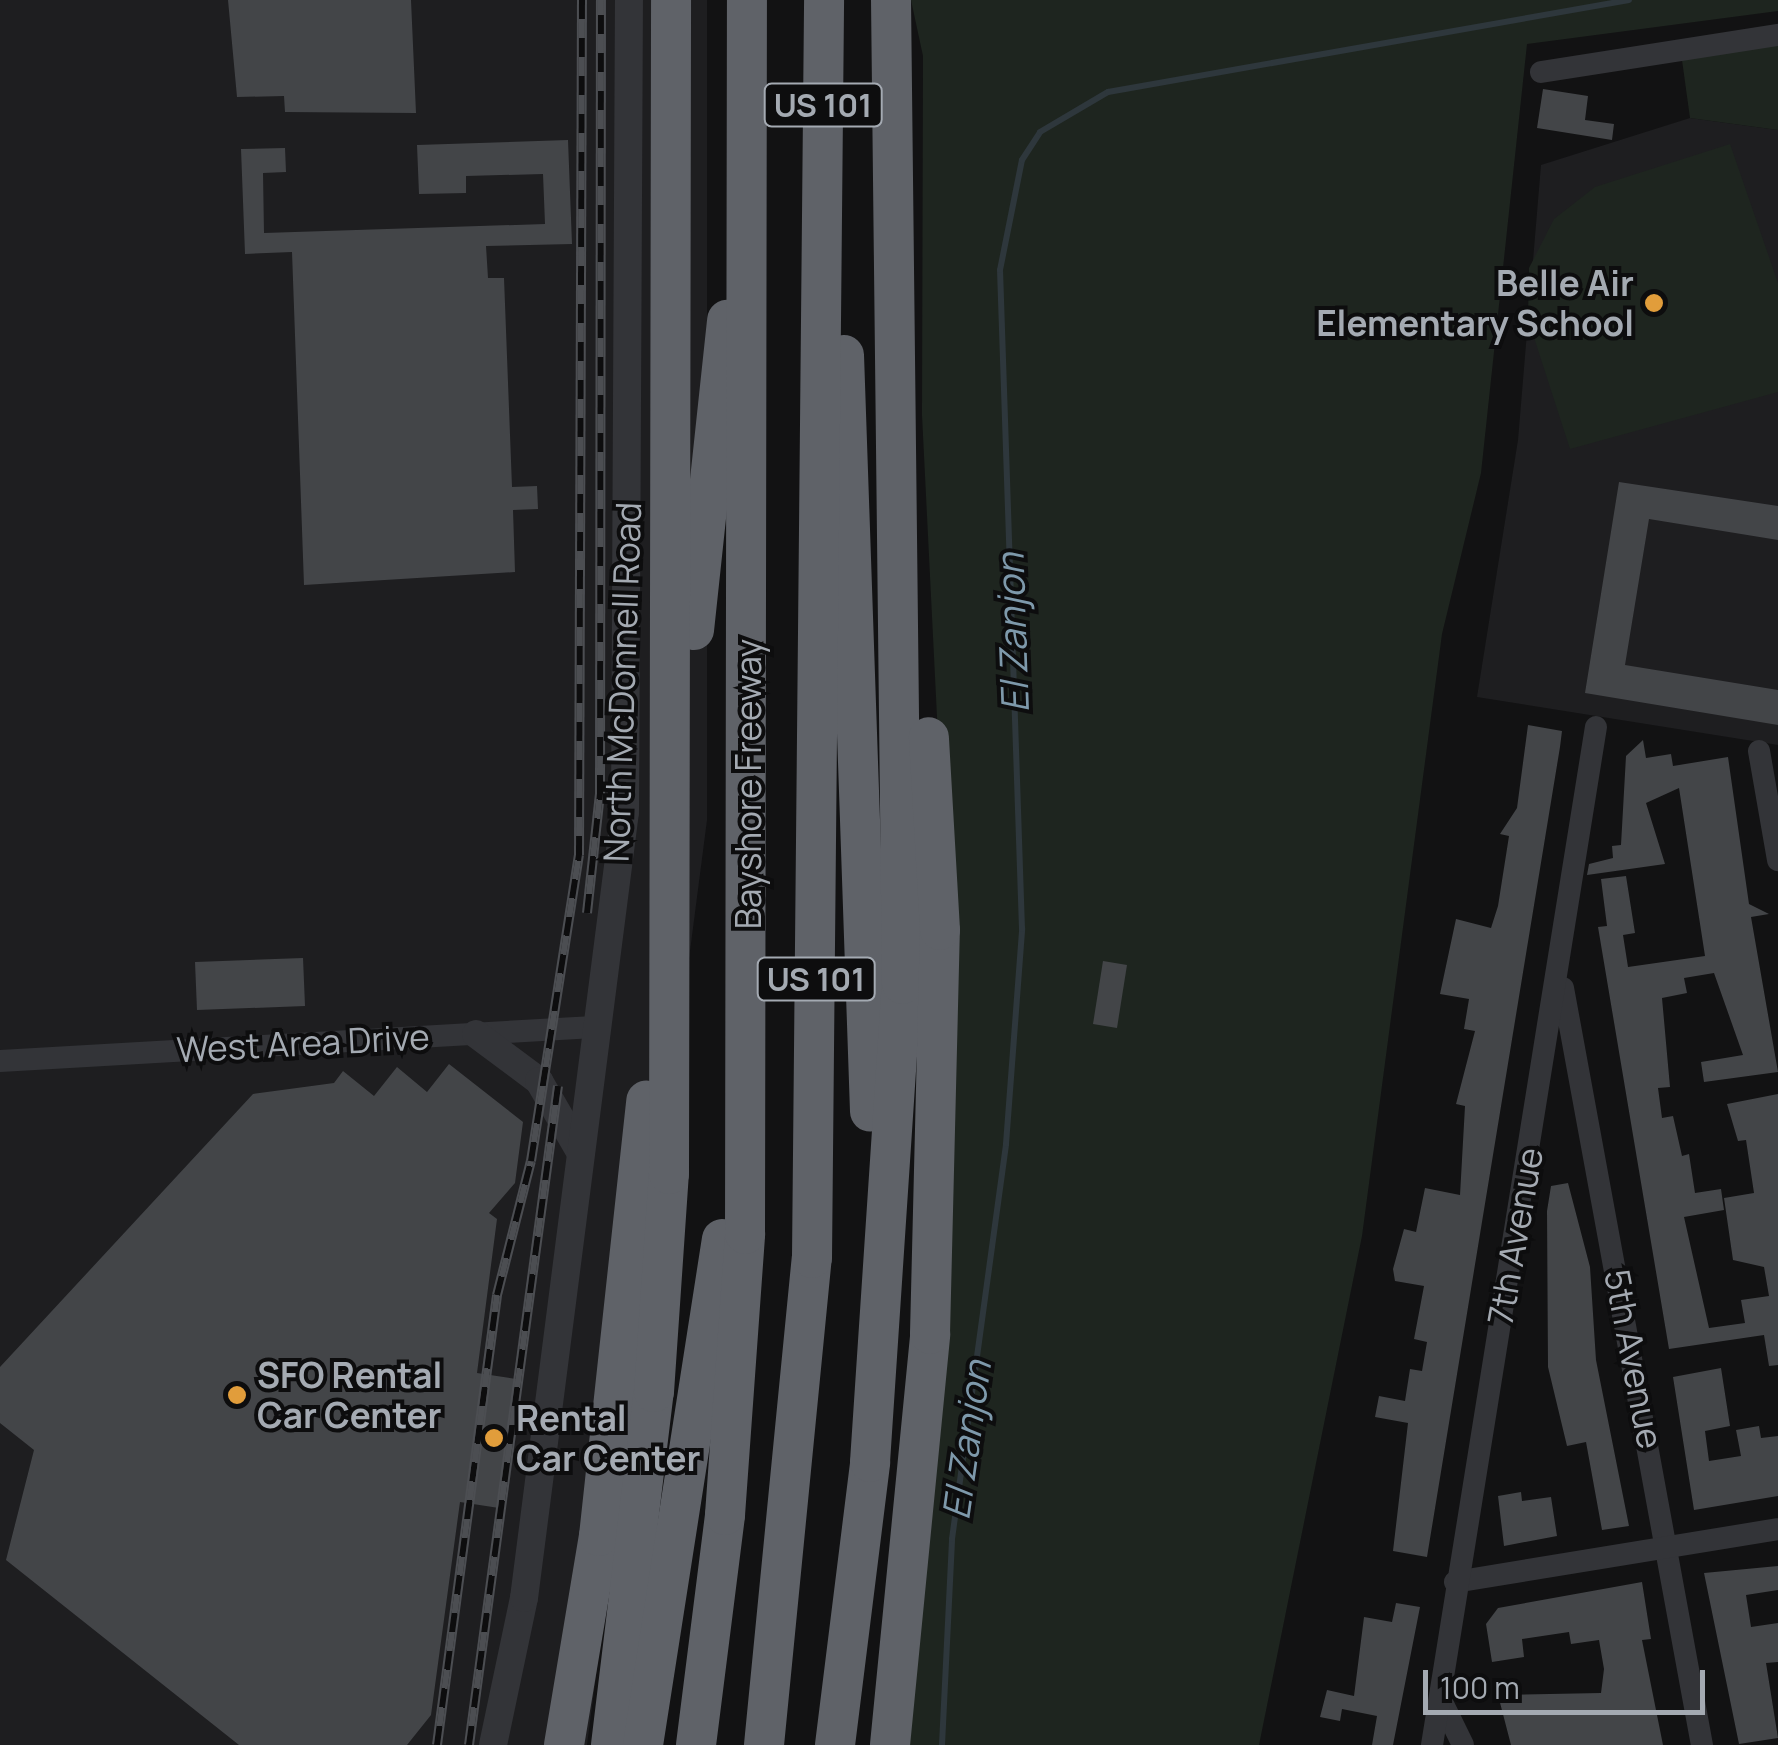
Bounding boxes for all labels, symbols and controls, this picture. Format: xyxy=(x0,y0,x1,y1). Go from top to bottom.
road number: US 101 xyxy=(763,78,883,132)
place label: Belle Air Elementary School xyxy=(1316,262,1634,344)
marker: Belle Air Elementary School xyxy=(1643,292,1665,314)
street label: North McDonnell Road xyxy=(595,501,649,863)
water label: El Zanjon xyxy=(986,552,1038,714)
street label: Bayshore Freeway xyxy=(727,639,769,929)
road number: US 101 xyxy=(756,952,876,1006)
street label: West Area Drive xyxy=(175,1015,431,1071)
street label: 7th Avenue xyxy=(1479,1144,1551,1328)
street label: 5th Avenue xyxy=(1596,1266,1672,1452)
place label: SFO Rental Car Center xyxy=(257,1354,442,1436)
water label: El Zanjon xyxy=(932,1358,1000,1522)
marker: SFO Rental Car Center xyxy=(226,1384,248,1406)
place label: Rental Car Center xyxy=(516,1397,700,1479)
marker: Rental Car Center xyxy=(481,1425,507,1451)
scale bar xyxy=(1428,1650,1710,1712)
text: 100 m xyxy=(1440,1667,1520,1708)

